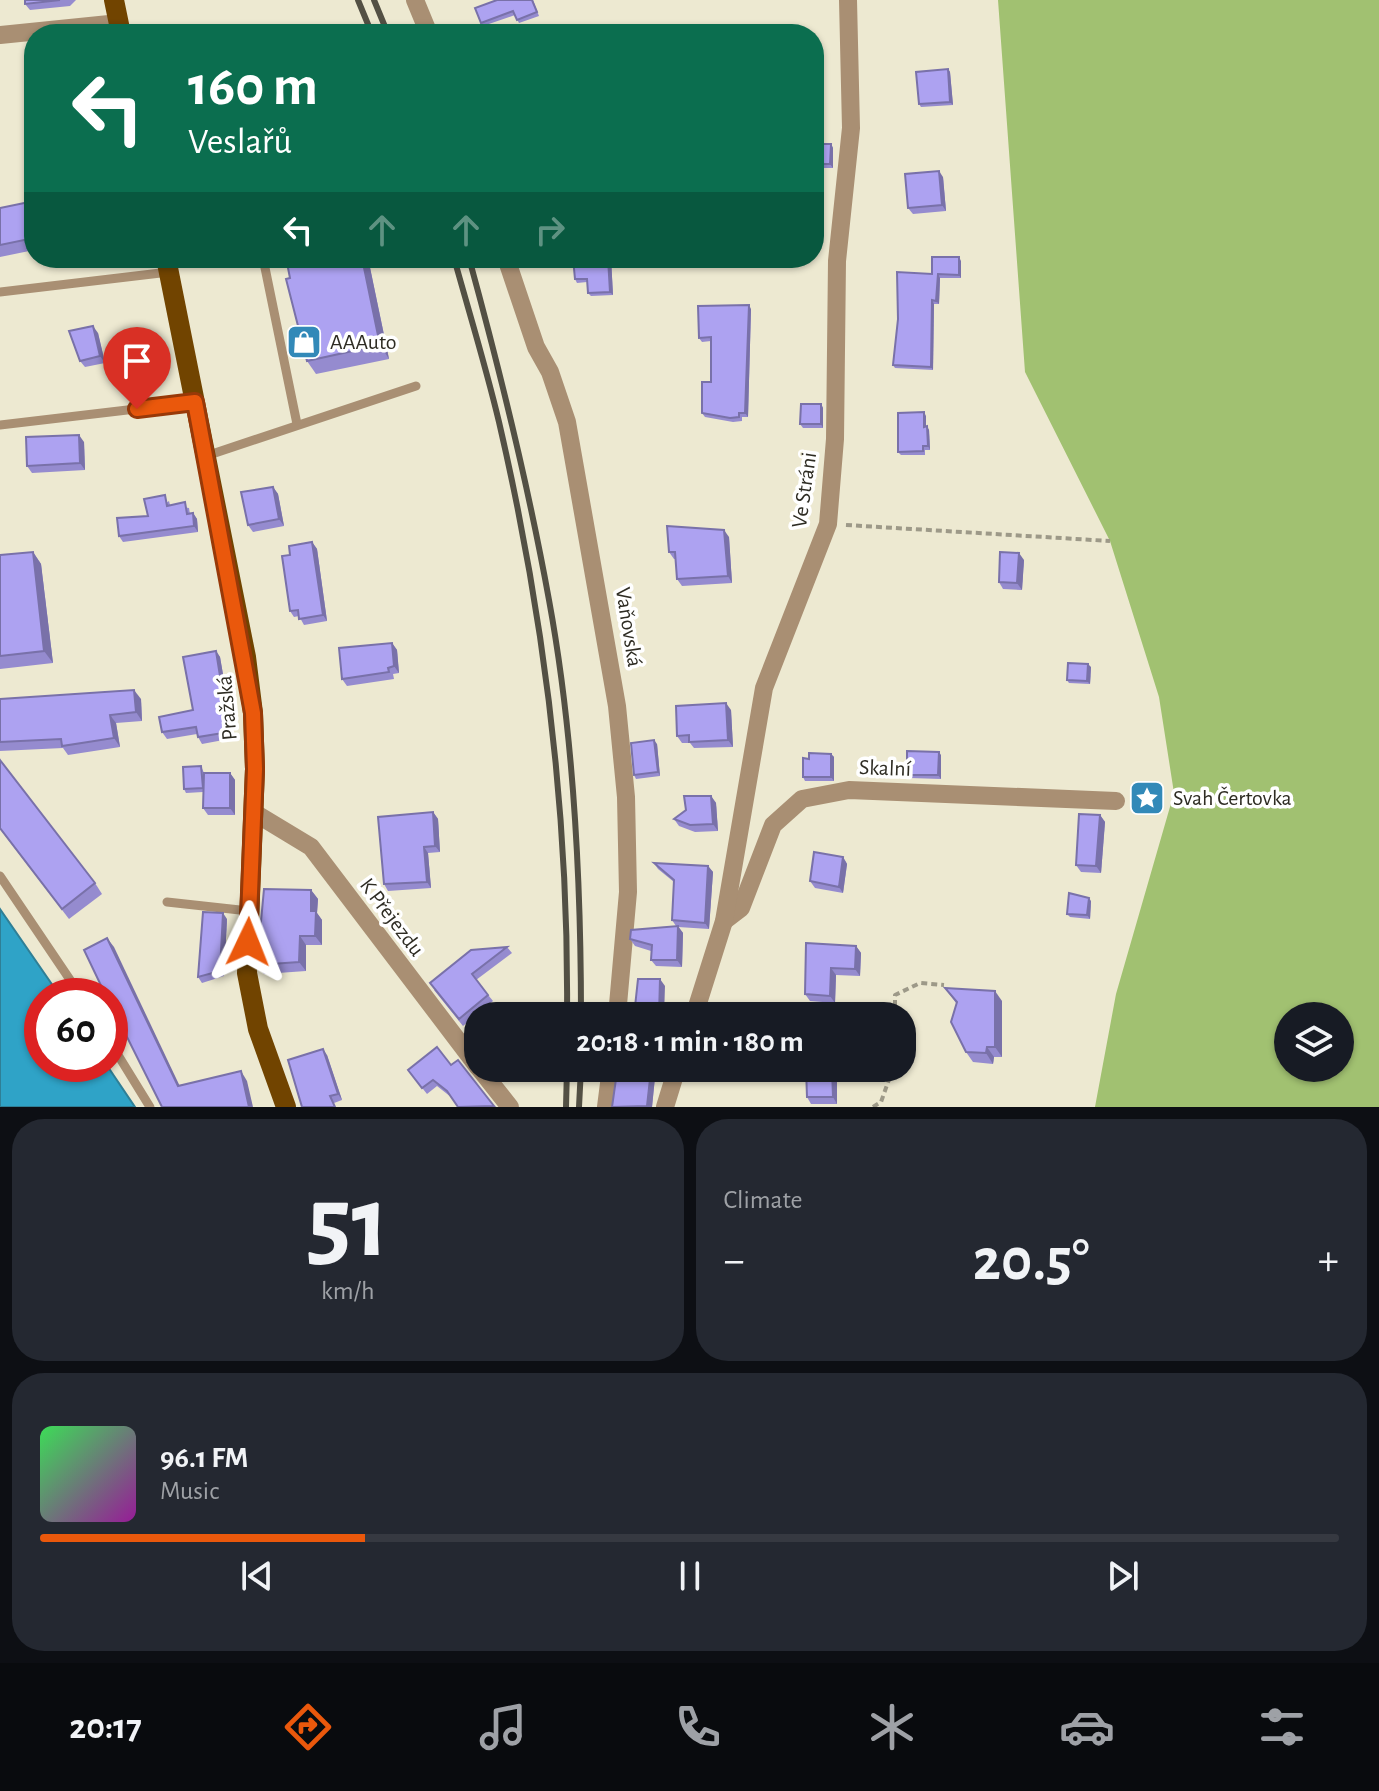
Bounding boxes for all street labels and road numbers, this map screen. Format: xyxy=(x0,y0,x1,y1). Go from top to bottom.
street label: Ve Stráni xyxy=(788,451,820,529)
street label: Vaňovská xyxy=(612,586,646,668)
street label: Pražská xyxy=(213,675,241,741)
street label: Skalní xyxy=(859,756,912,780)
street label: K Přejezdu xyxy=(356,874,428,960)

